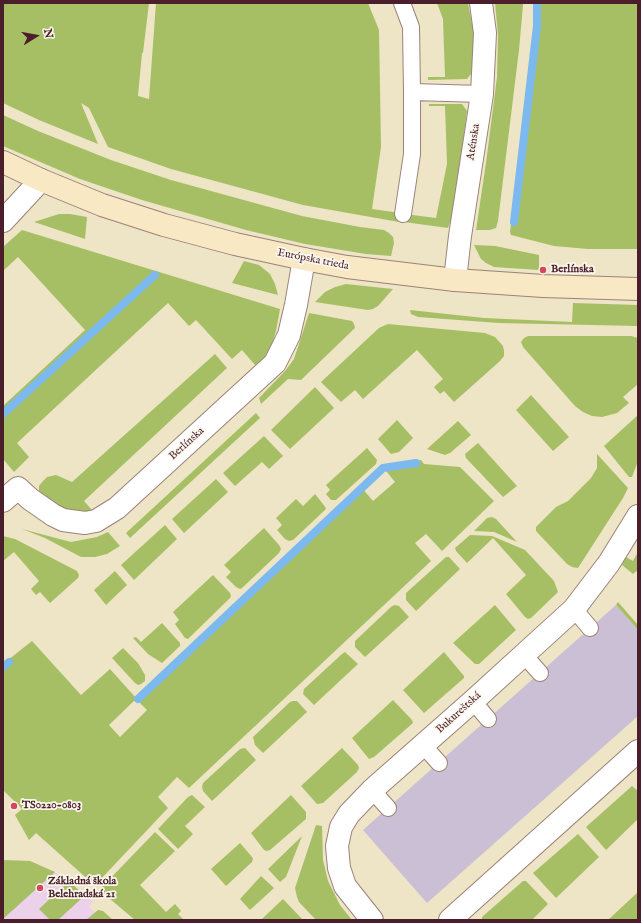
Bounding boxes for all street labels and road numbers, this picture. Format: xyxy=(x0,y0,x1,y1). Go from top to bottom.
street label: Aténska xyxy=(465,123,483,161)
street label: Európska trieda xyxy=(276,247,350,273)
street label: Berlínska xyxy=(167,425,207,463)
street label: Bukureštská xyxy=(434,689,484,737)

